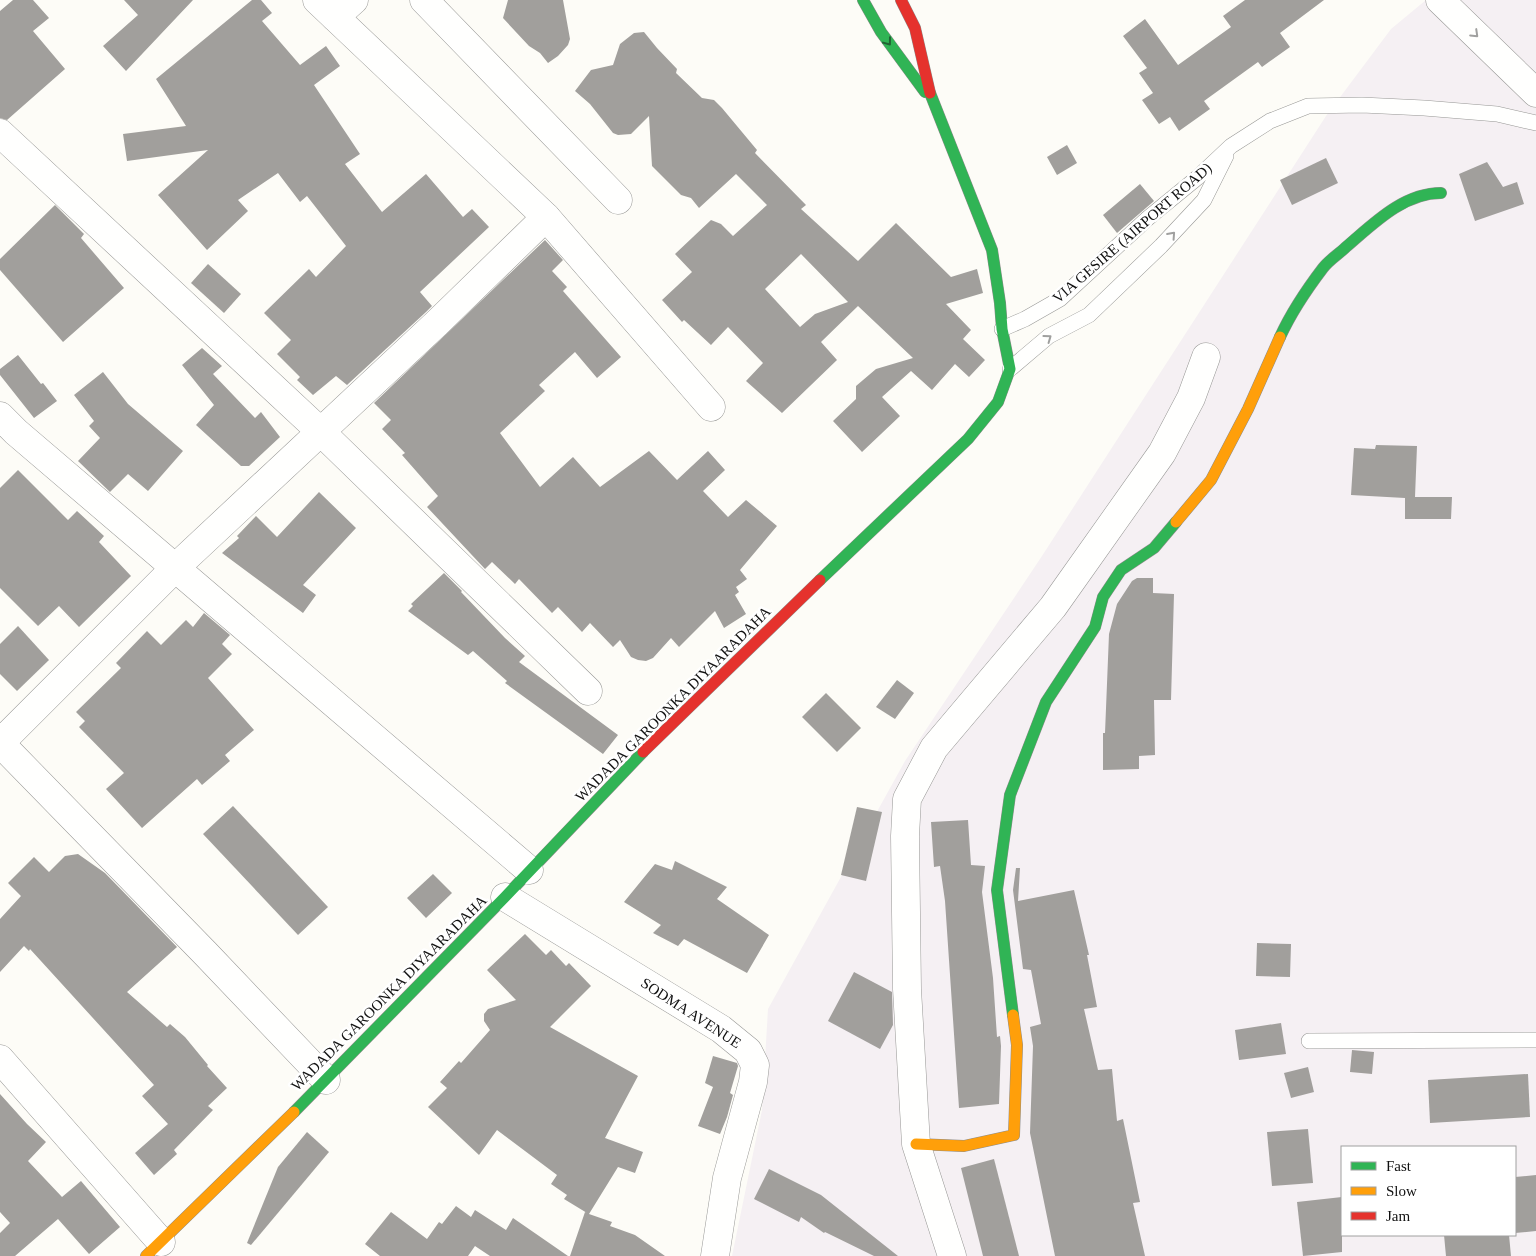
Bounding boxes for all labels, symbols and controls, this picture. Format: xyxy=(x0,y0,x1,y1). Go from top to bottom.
one-way arrow xyxy=(1470,28,1479,37)
one-way arrow xyxy=(882,36,891,46)
street label: VIA GESIRE (AIRPORT ROAD) xyxy=(1049,160,1215,307)
one-way arrow xyxy=(1166,231,1175,240)
one-way arrow xyxy=(1042,335,1052,344)
street label: WADADA GAROONKA DIYAARADAHA xyxy=(572,603,774,805)
street label: WADADA GAROONKA DIYAARADAHA xyxy=(288,892,490,1094)
street label: SODMA AVENUE xyxy=(638,975,744,1051)
legend xyxy=(1341,1146,1516,1236)
text: Fast xyxy=(1386,1158,1412,1174)
text: Slow xyxy=(1386,1183,1417,1199)
text: Jam xyxy=(1386,1208,1410,1224)

